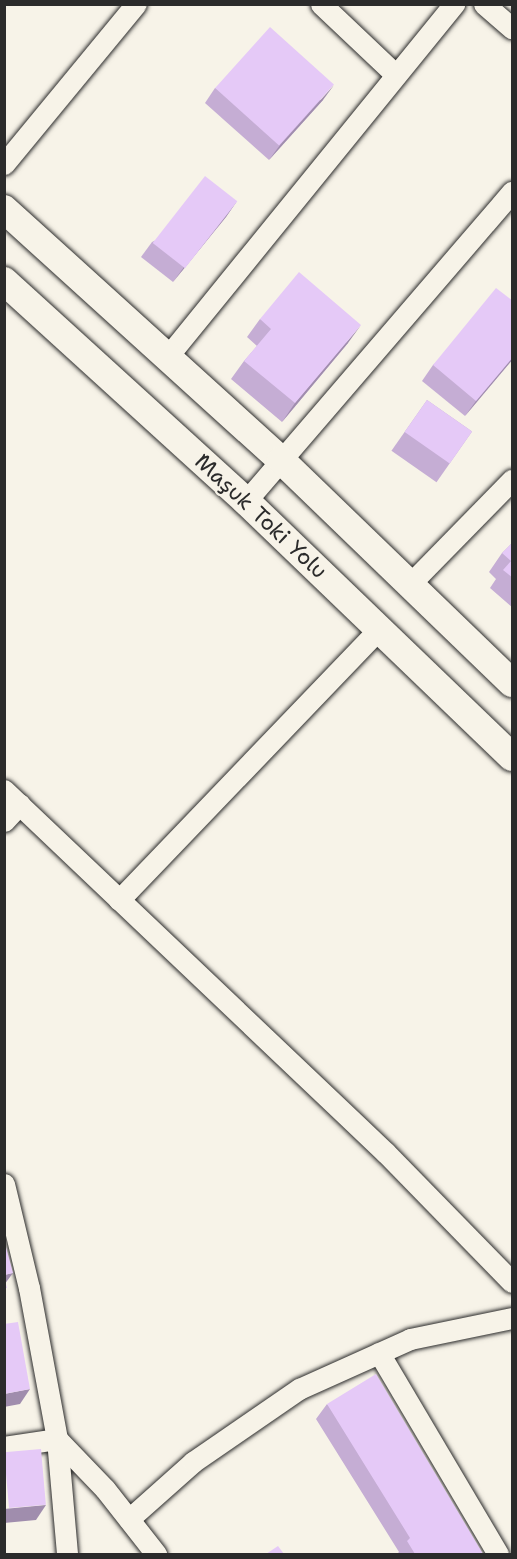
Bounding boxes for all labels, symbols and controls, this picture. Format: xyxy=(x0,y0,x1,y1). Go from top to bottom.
street label: Maşuk Toki Yolu xyxy=(189,448,333,584)

